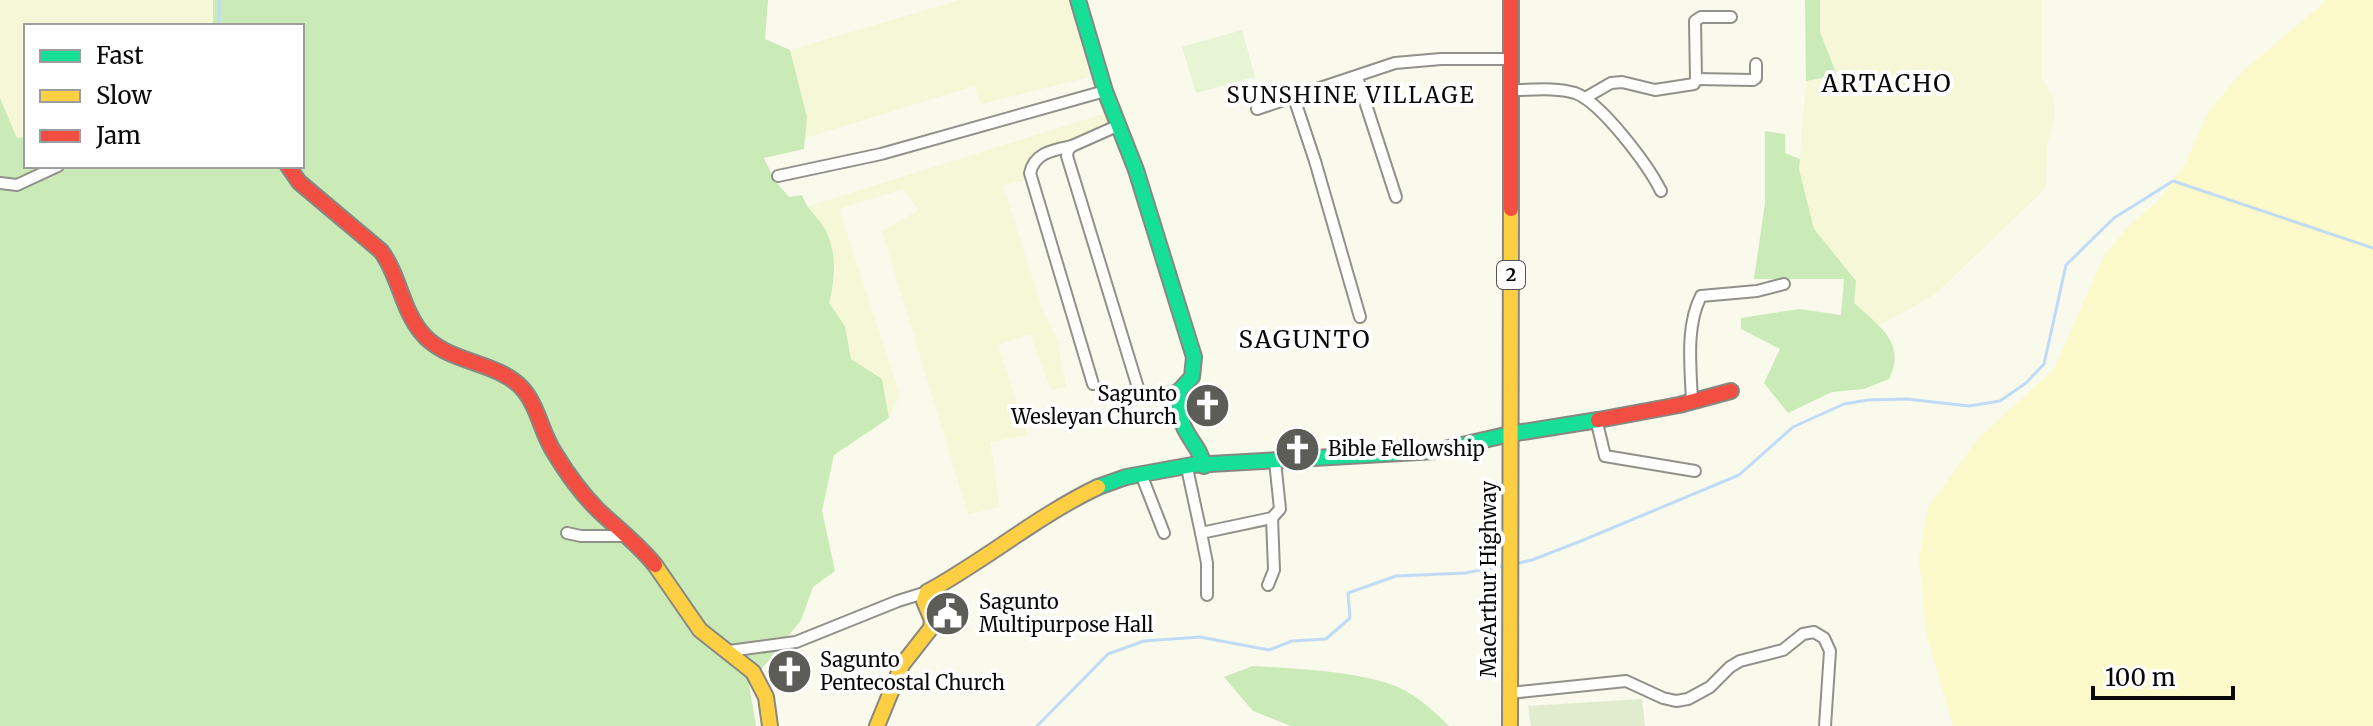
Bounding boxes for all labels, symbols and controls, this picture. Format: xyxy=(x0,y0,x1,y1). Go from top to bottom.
legend xyxy=(24,24,304,168)
text: Fast xyxy=(96,40,144,71)
district label: ARTACHO xyxy=(1820,68,1953,99)
text: Slow xyxy=(96,80,152,111)
district label: SUNSHINE VILLAGE xyxy=(1227,81,1475,109)
text: Jam xyxy=(95,120,141,151)
road number: 2 xyxy=(1497,261,1525,289)
district label: SAGUNTO xyxy=(1238,324,1372,355)
place label: Sagunto Wesleyan Church xyxy=(1010,381,1177,429)
church icon: Sagunto Wesleyan Church xyxy=(1184,382,1232,430)
church icon: Bible Fellowship xyxy=(1273,425,1321,473)
place label: Bible Fellowship xyxy=(1328,436,1485,461)
street label: MacArthur Highway xyxy=(1476,481,1501,677)
public building icon: Sagunto Multipurpose Hall xyxy=(924,589,972,637)
place label: Sagunto Multipurpose Hall xyxy=(979,589,1153,637)
place label: Sagunto Pentecostal Church xyxy=(820,647,1005,695)
church icon: Sagunto Pentecostal Church xyxy=(765,648,813,696)
scale bar xyxy=(2093,650,2233,700)
text: 100 m xyxy=(2105,662,2176,693)

